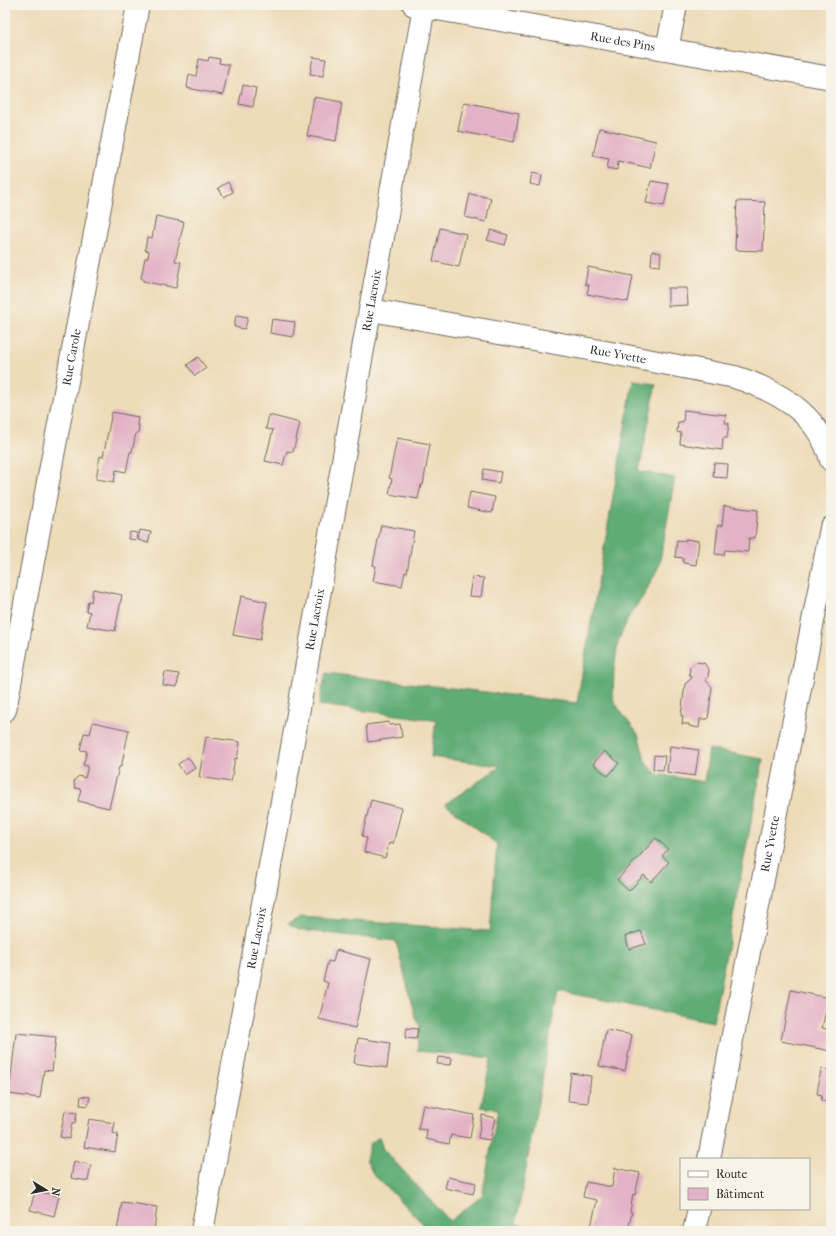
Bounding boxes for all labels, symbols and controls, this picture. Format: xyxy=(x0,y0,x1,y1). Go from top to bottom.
street label: Rue des Pins xyxy=(589,29,657,54)
street label: Rue Lacroix xyxy=(359,267,384,332)
street label: Rue Carole xyxy=(59,328,84,387)
street label: Rue Yvette xyxy=(589,342,648,367)
street label: Rue Lacroix xyxy=(302,586,327,651)
street label: Rue Yvette xyxy=(758,814,782,873)
street label: Rue Lacroix xyxy=(244,905,269,970)
legend xyxy=(680,1158,810,1210)
text: Route xyxy=(716,1167,748,1181)
north arrow xyxy=(26,1170,66,1210)
text: N xyxy=(48,1186,62,1198)
text: Bâtiment xyxy=(716,1187,765,1201)

